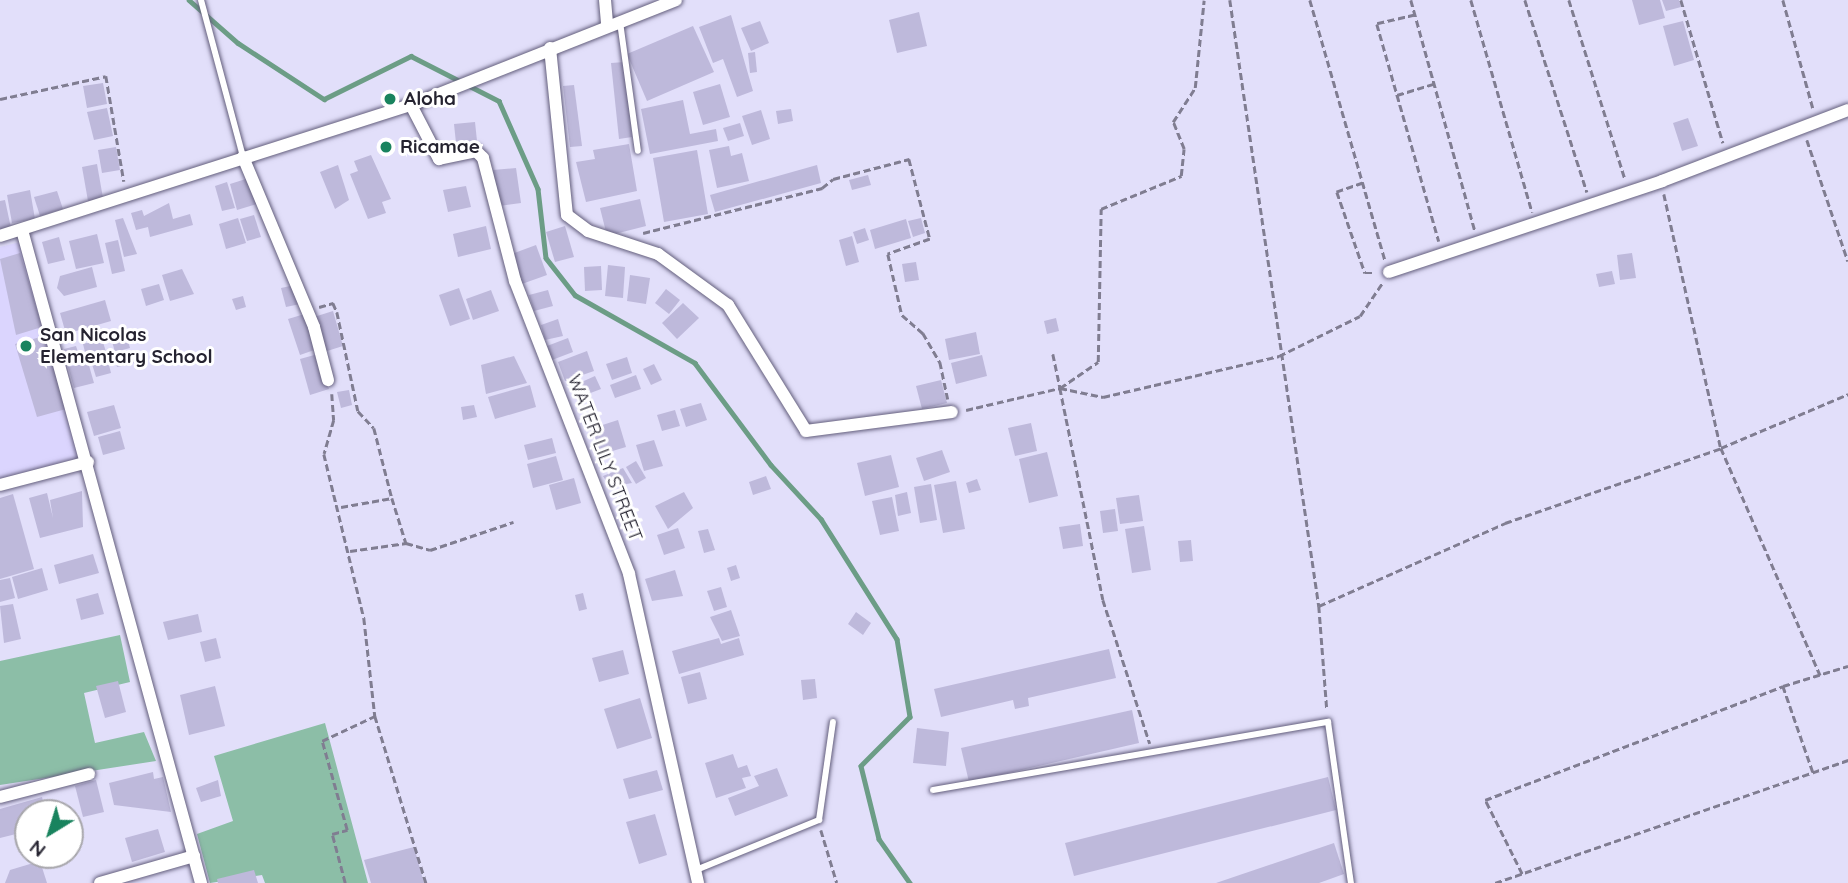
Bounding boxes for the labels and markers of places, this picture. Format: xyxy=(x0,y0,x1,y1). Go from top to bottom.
place label: Aloha xyxy=(404,88,456,110)
marker: Aloha xyxy=(382,91,398,107)
place label: Ricamae xyxy=(400,136,480,158)
marker: Ricamae xyxy=(378,139,394,155)
place label: San Nicolas Elementary School xyxy=(40,324,213,368)
marker: San Nicolas Elementary School xyxy=(18,338,34,354)

